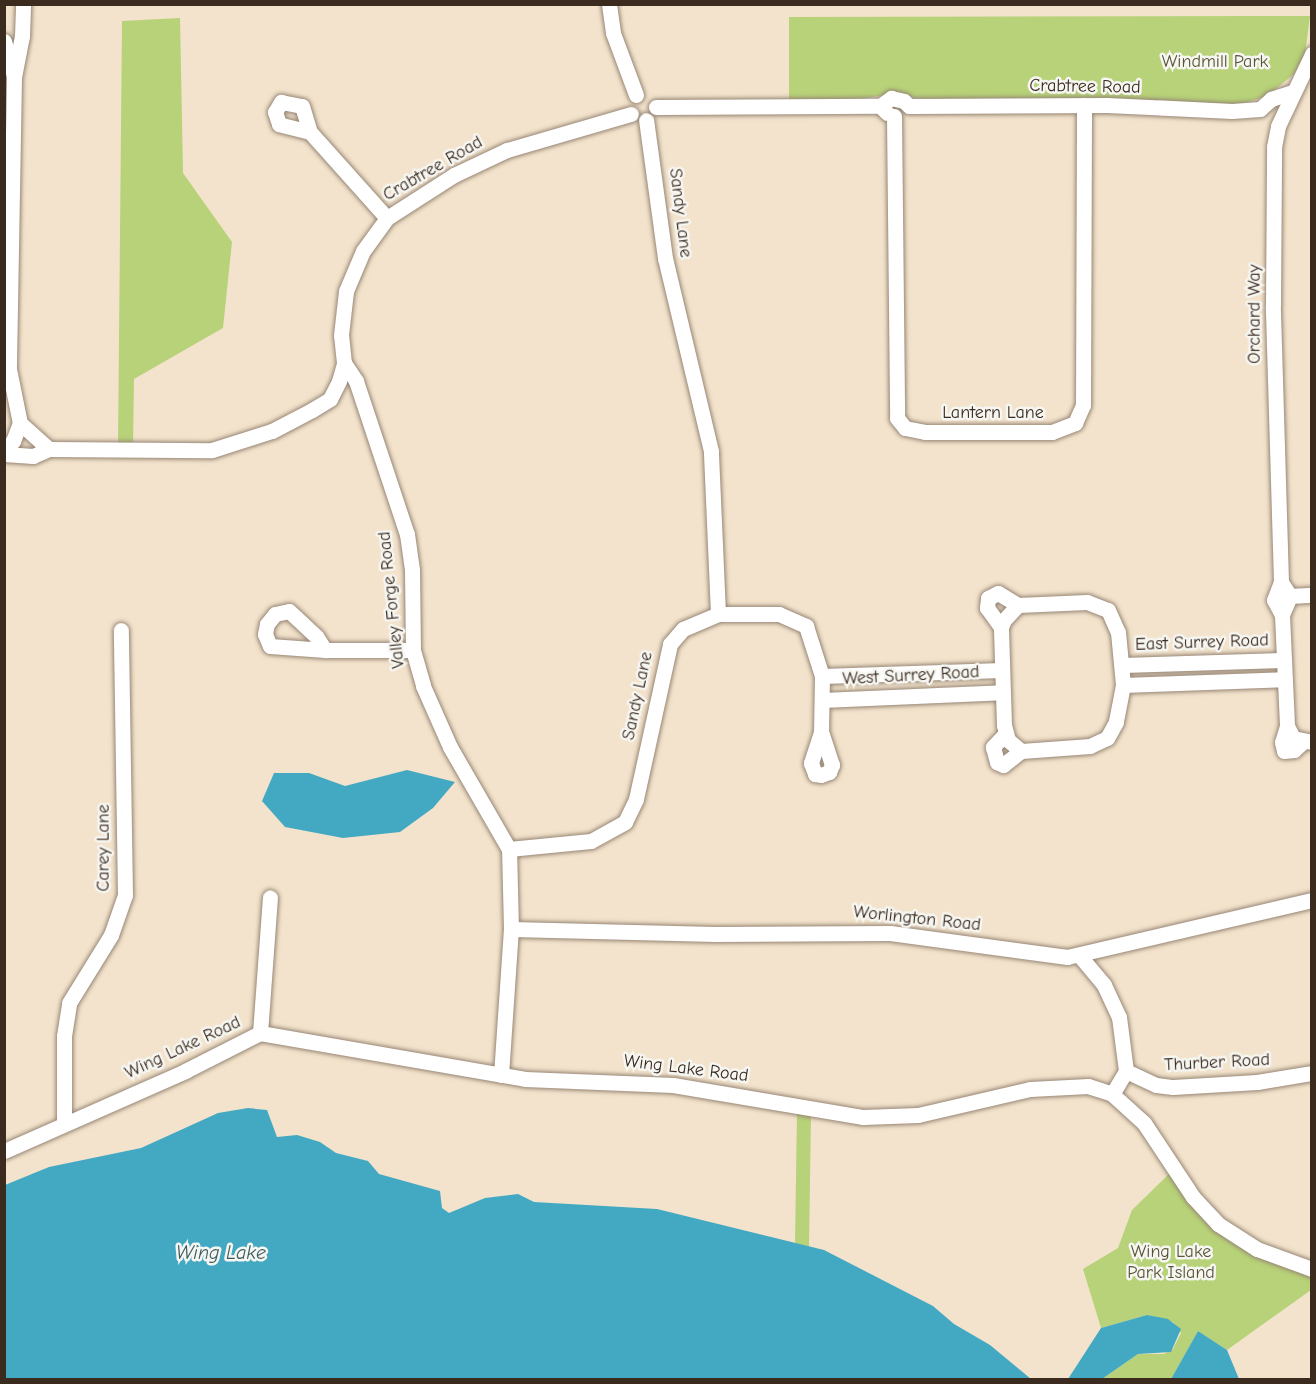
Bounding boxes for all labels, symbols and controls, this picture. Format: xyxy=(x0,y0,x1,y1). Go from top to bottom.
park label: Windmill Park xyxy=(1162,51,1268,73)
street label: Crabtree Road xyxy=(1029,75,1141,99)
street label: Crabtree Road xyxy=(379,132,487,206)
street label: Sandy Lane xyxy=(664,167,696,259)
street label: Orchard Way xyxy=(1244,264,1266,364)
street label: Lantern Lane xyxy=(942,402,1044,424)
street label: Valley Forge Road xyxy=(374,530,410,670)
street label: East Surrey Road xyxy=(1135,630,1269,656)
street label: Sandy Lane xyxy=(618,650,658,742)
street label: West Surrey Road xyxy=(842,662,980,690)
street label: Carey Lane xyxy=(93,804,115,892)
street label: Worlington Road xyxy=(852,902,982,936)
street label: Wing Lake Road xyxy=(122,1012,244,1084)
street label: Thurber Road xyxy=(1163,1049,1271,1077)
street label: Wing Lake Road xyxy=(622,1051,750,1087)
water label: Wing Lake xyxy=(176,1240,266,1264)
park label: Wing Lake Park Island xyxy=(1127,1242,1215,1284)

